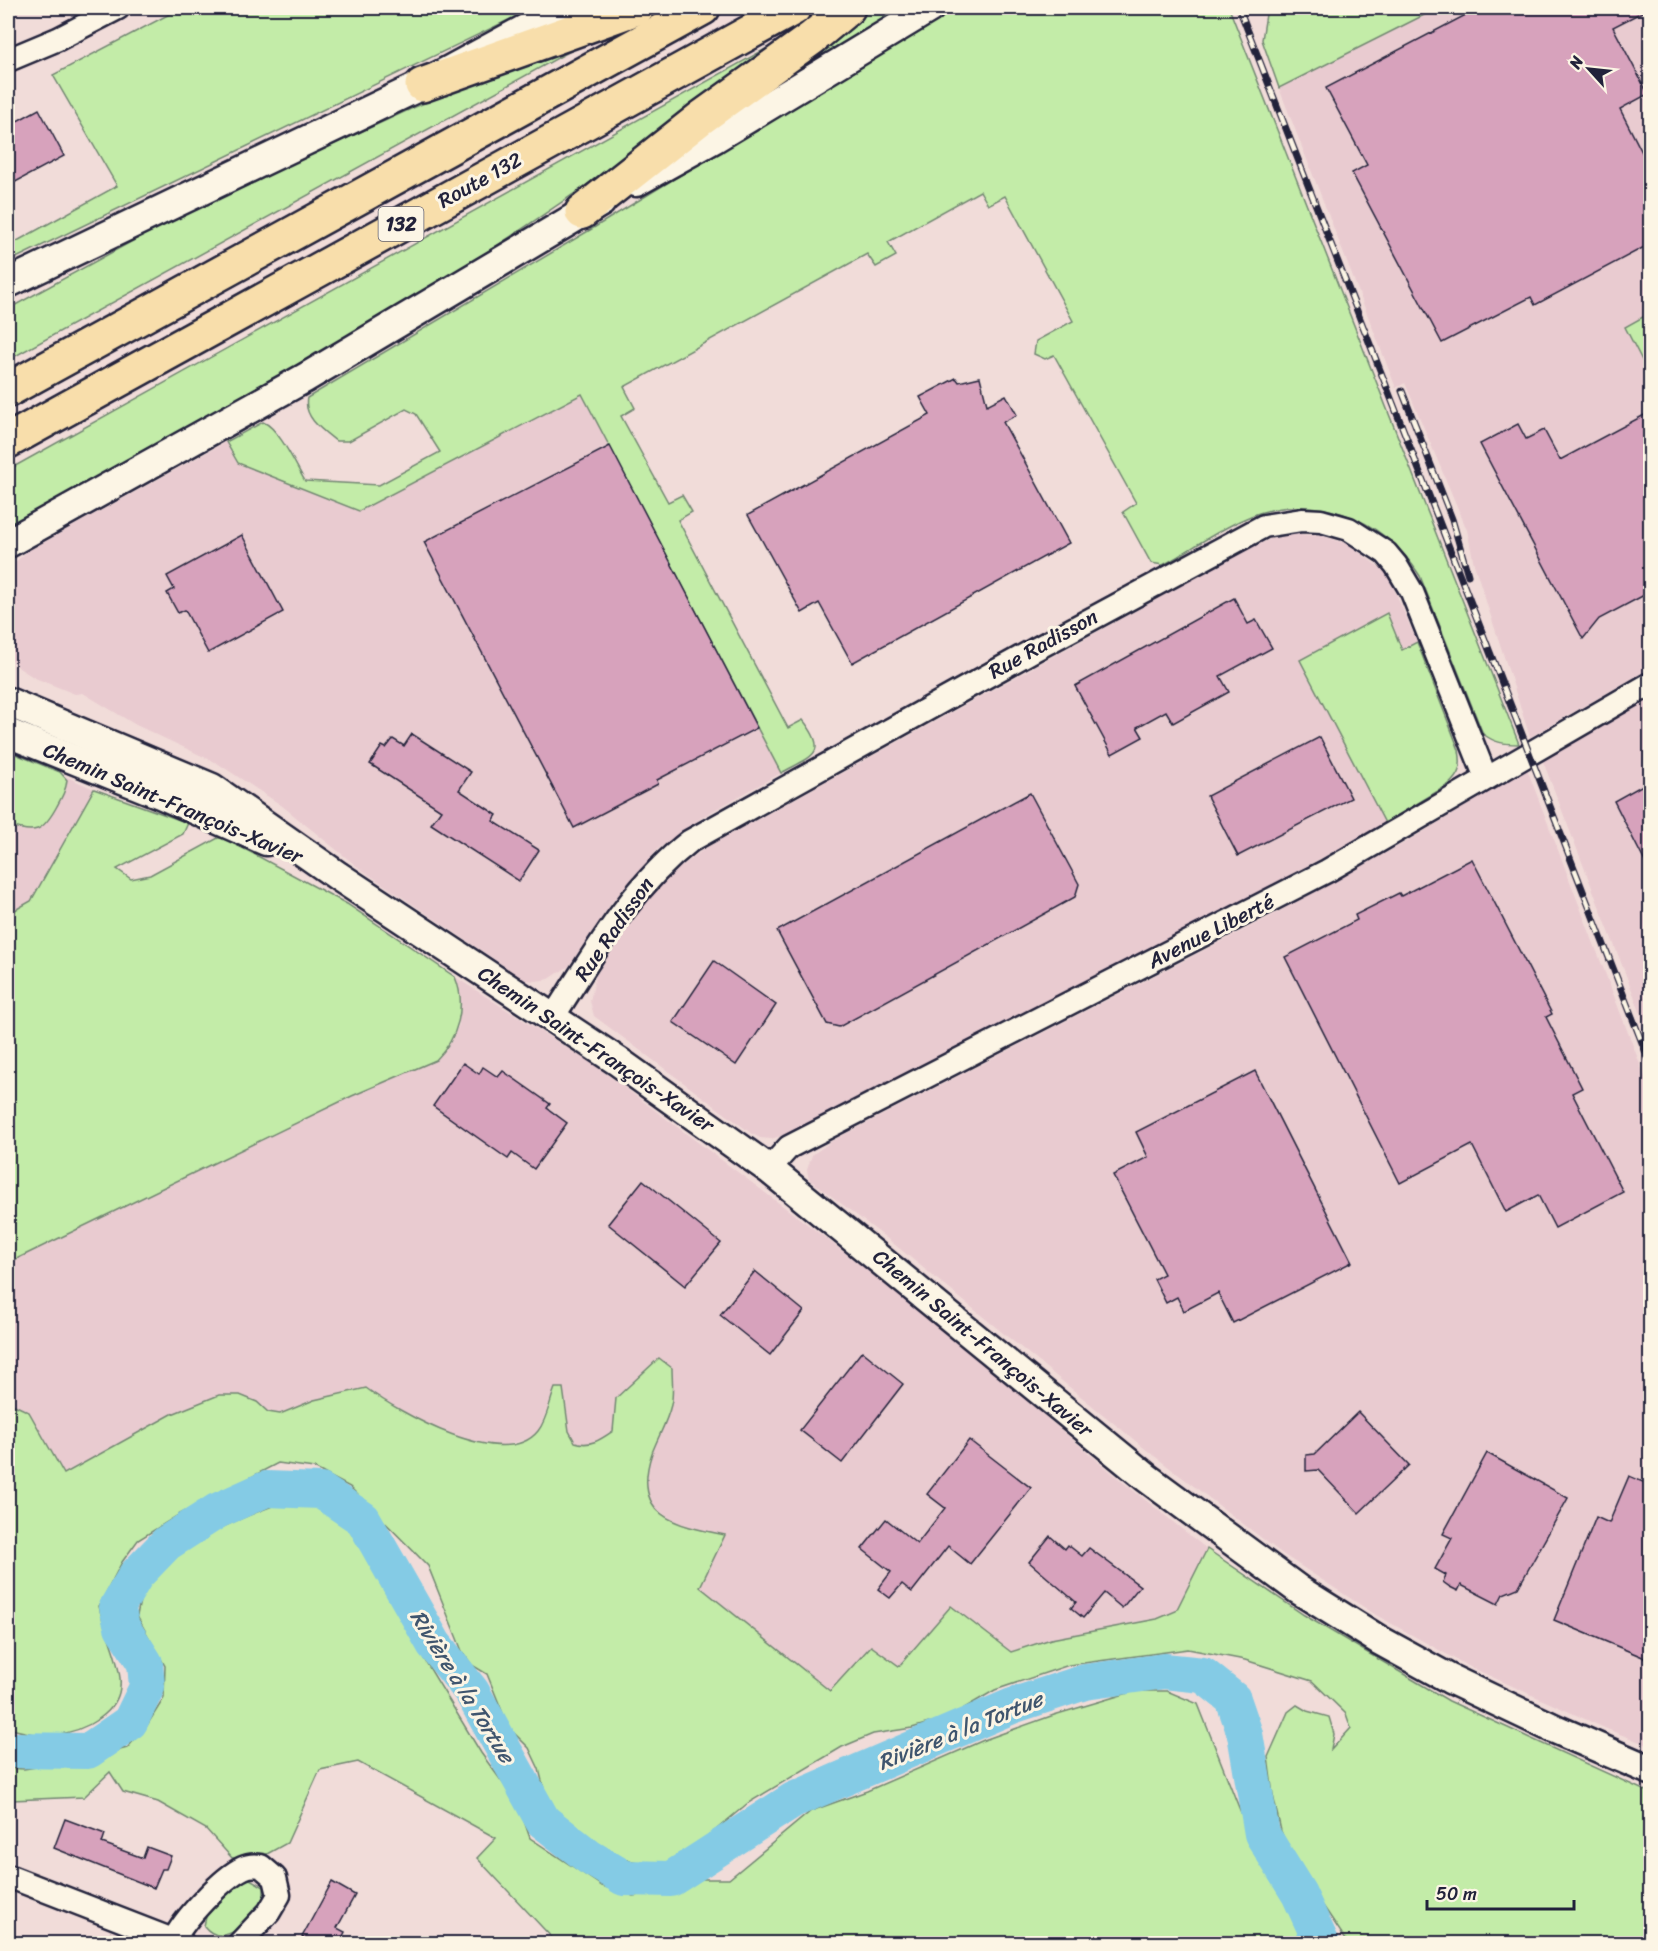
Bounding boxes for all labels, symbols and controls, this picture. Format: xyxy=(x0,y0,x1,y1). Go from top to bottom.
north arrow xyxy=(1559,39,1619,99)
text: N xyxy=(1560,50,1592,75)
street label: Route 132 xyxy=(431,141,529,219)
road number: 132 xyxy=(378,207,424,241)
street label: Rue Radisson xyxy=(981,598,1105,690)
street label: Chemin Saint-François-Xavier xyxy=(37,731,310,876)
street label: Rue Radisson xyxy=(564,869,664,989)
street label: Avenue Liberté xyxy=(1140,883,1282,980)
street label: Chemin Saint-François-Xavier xyxy=(470,955,723,1144)
street label: Chemin Saint-François-Xavier xyxy=(864,1239,1103,1448)
water label: Rivière à la Tortue xyxy=(400,1602,527,1773)
water label: Rivière à la Tortue xyxy=(872,1679,1051,1781)
scale bar xyxy=(1427,1873,1574,1911)
text: 50 m xyxy=(1436,1878,1477,1910)

